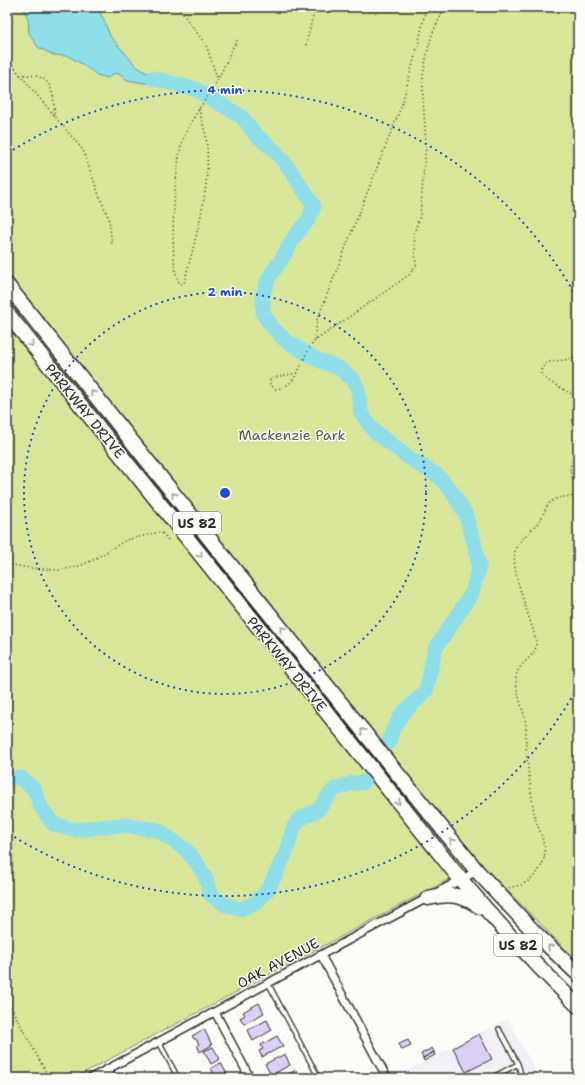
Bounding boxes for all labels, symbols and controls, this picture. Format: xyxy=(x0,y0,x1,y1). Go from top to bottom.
text: 4 min xyxy=(208,82,243,98)
text: 2 min xyxy=(208,284,243,300)
one-way arrow xyxy=(27,339,34,346)
street label: PARKWAY DRIVE xyxy=(41,360,129,462)
one-way arrow xyxy=(91,390,98,397)
park label: Mackenzie Park xyxy=(238,426,346,444)
centre of rings xyxy=(218,486,232,500)
one-way arrow xyxy=(172,492,179,499)
road number: US 82 xyxy=(173,512,221,534)
one-way arrow xyxy=(195,550,202,557)
street label: PARKWAY DRIVE xyxy=(243,613,331,715)
one-way arrow xyxy=(279,626,286,634)
one-way arrow xyxy=(360,728,367,735)
one-way arrow xyxy=(393,798,400,805)
one-way arrow xyxy=(450,838,457,845)
street label: OAK AVENUE xyxy=(234,934,322,992)
road number: US 82 xyxy=(494,934,542,956)
one-way arrow xyxy=(547,944,555,952)

